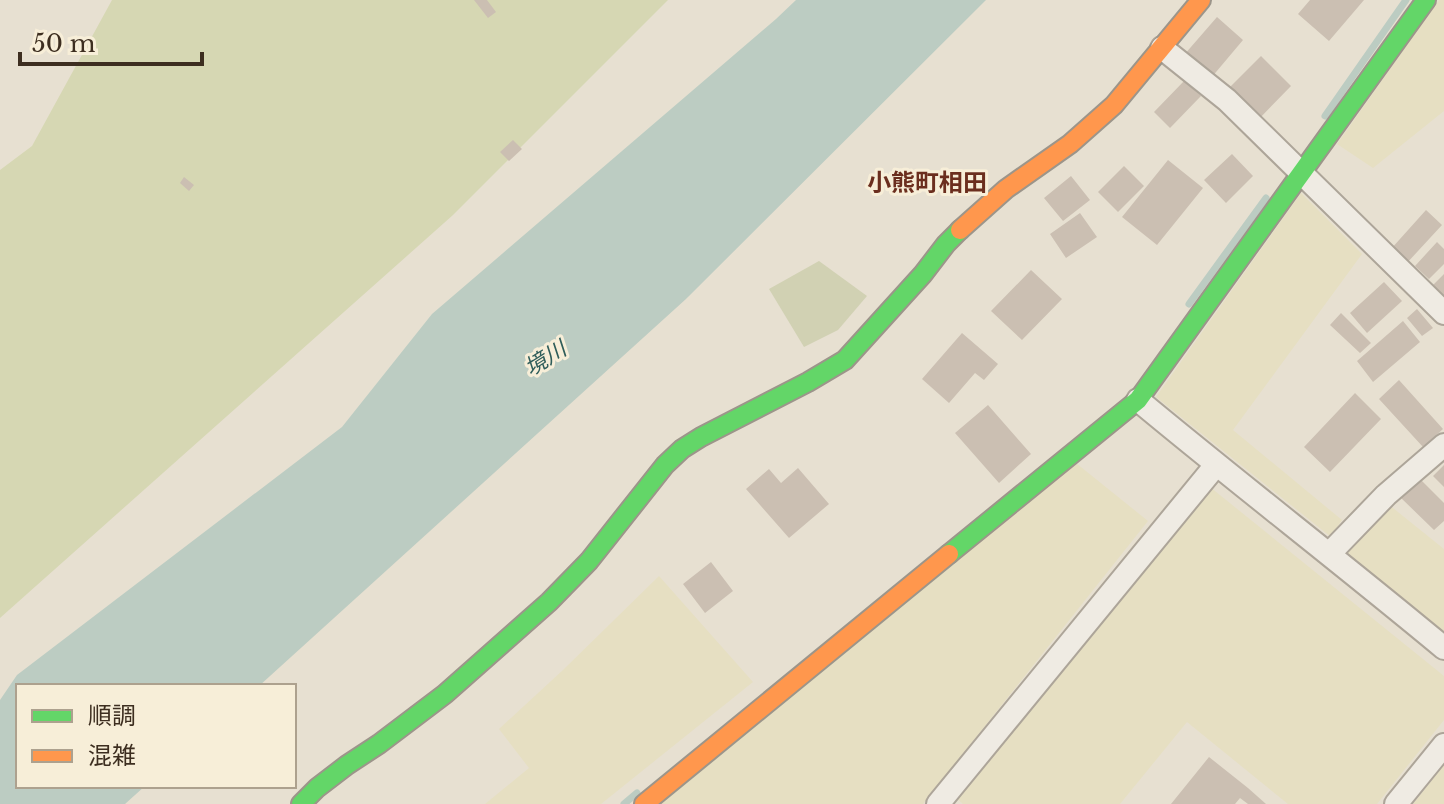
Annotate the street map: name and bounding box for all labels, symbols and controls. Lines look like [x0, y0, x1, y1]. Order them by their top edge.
scale bar [20, 16, 202, 66]
text: 50 m [32, 29, 96, 58]
district label: 小熊町相田 [867, 168, 987, 197]
water label: 境川 [519, 334, 573, 382]
legend [16, 684, 296, 788]
text: 順調 [88, 701, 136, 730]
text: 混雑 [88, 741, 136, 770]

